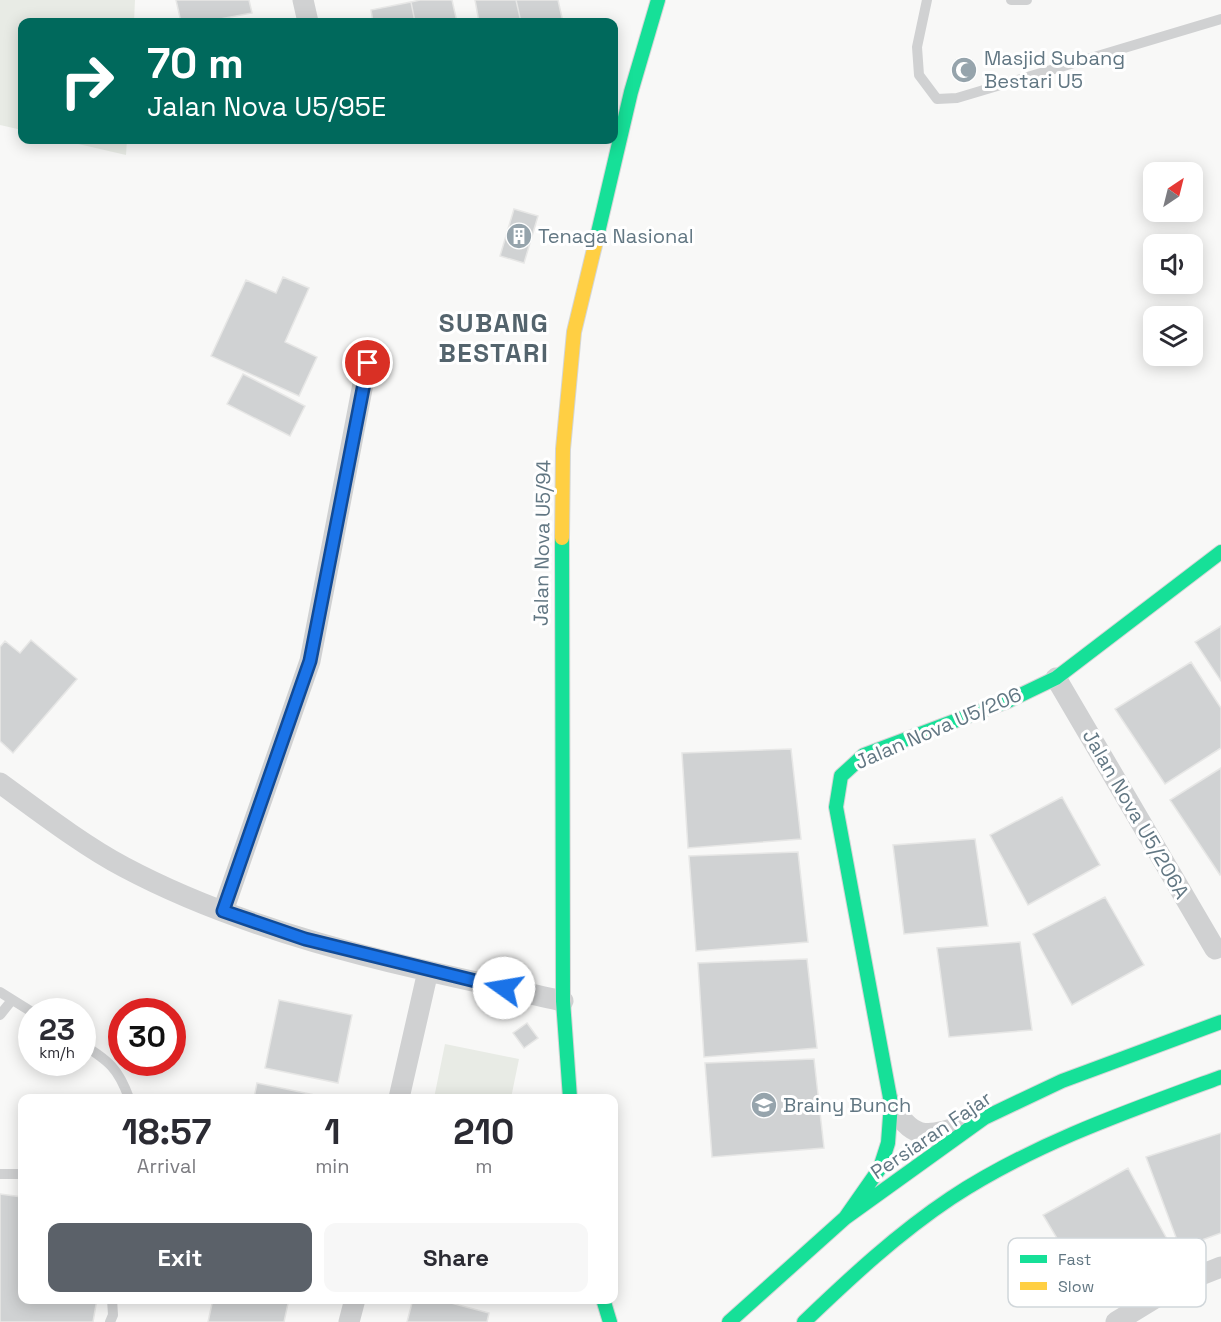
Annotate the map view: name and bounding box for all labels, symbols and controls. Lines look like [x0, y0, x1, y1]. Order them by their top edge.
text: 70 m [147, 37, 244, 90]
icon: right [48, 42, 126, 120]
place label: Masjid Subang Bestari U5 [984, 45, 1125, 94]
mosque icon: Masjid Subang Bestari U5 [949, 55, 979, 85]
text: Jalan Nova U5/95E [147, 89, 386, 124]
north arrow [1143, 162, 1203, 222]
map controls [1143, 162, 1203, 366]
building icon: Tenaga Nasional [504, 221, 534, 251]
place label: Tenaga Nasional [538, 223, 694, 249]
button: sound [1143, 234, 1203, 294]
district label: SUBANG BESTARI [439, 306, 549, 370]
button: layers [1143, 306, 1203, 366]
pin [342, 337, 393, 388]
icon: arrive [351, 346, 384, 379]
street label: Jalan Nova U5/94 [528, 460, 556, 626]
street label: Jalan Nova U5/206 [851, 681, 1025, 775]
street label: Jalan Nova U5/206A [1077, 725, 1195, 904]
position arrow [472, 956, 536, 1020]
speed limit sign: 30 [108, 998, 186, 1076]
text: 23 [39, 1010, 75, 1049]
text: km/h [39, 1043, 75, 1062]
street label: Persiaran Fajar [866, 1085, 996, 1185]
school or university icon: Brainy Bunch [749, 1090, 779, 1120]
place label: Brainy Bunch [783, 1092, 911, 1118]
text: 18:57 [122, 1109, 211, 1155]
text: 1 [324, 1109, 340, 1155]
text: 210 [453, 1109, 514, 1155]
text: Arrival [137, 1153, 196, 1179]
text: min [315, 1153, 350, 1179]
text: m [475, 1153, 492, 1179]
button: Exit [48, 1223, 312, 1292]
button: Share [324, 1223, 588, 1292]
legend [1008, 1238, 1206, 1307]
text: Fast [1058, 1249, 1091, 1270]
text: Slow [1058, 1276, 1094, 1297]

